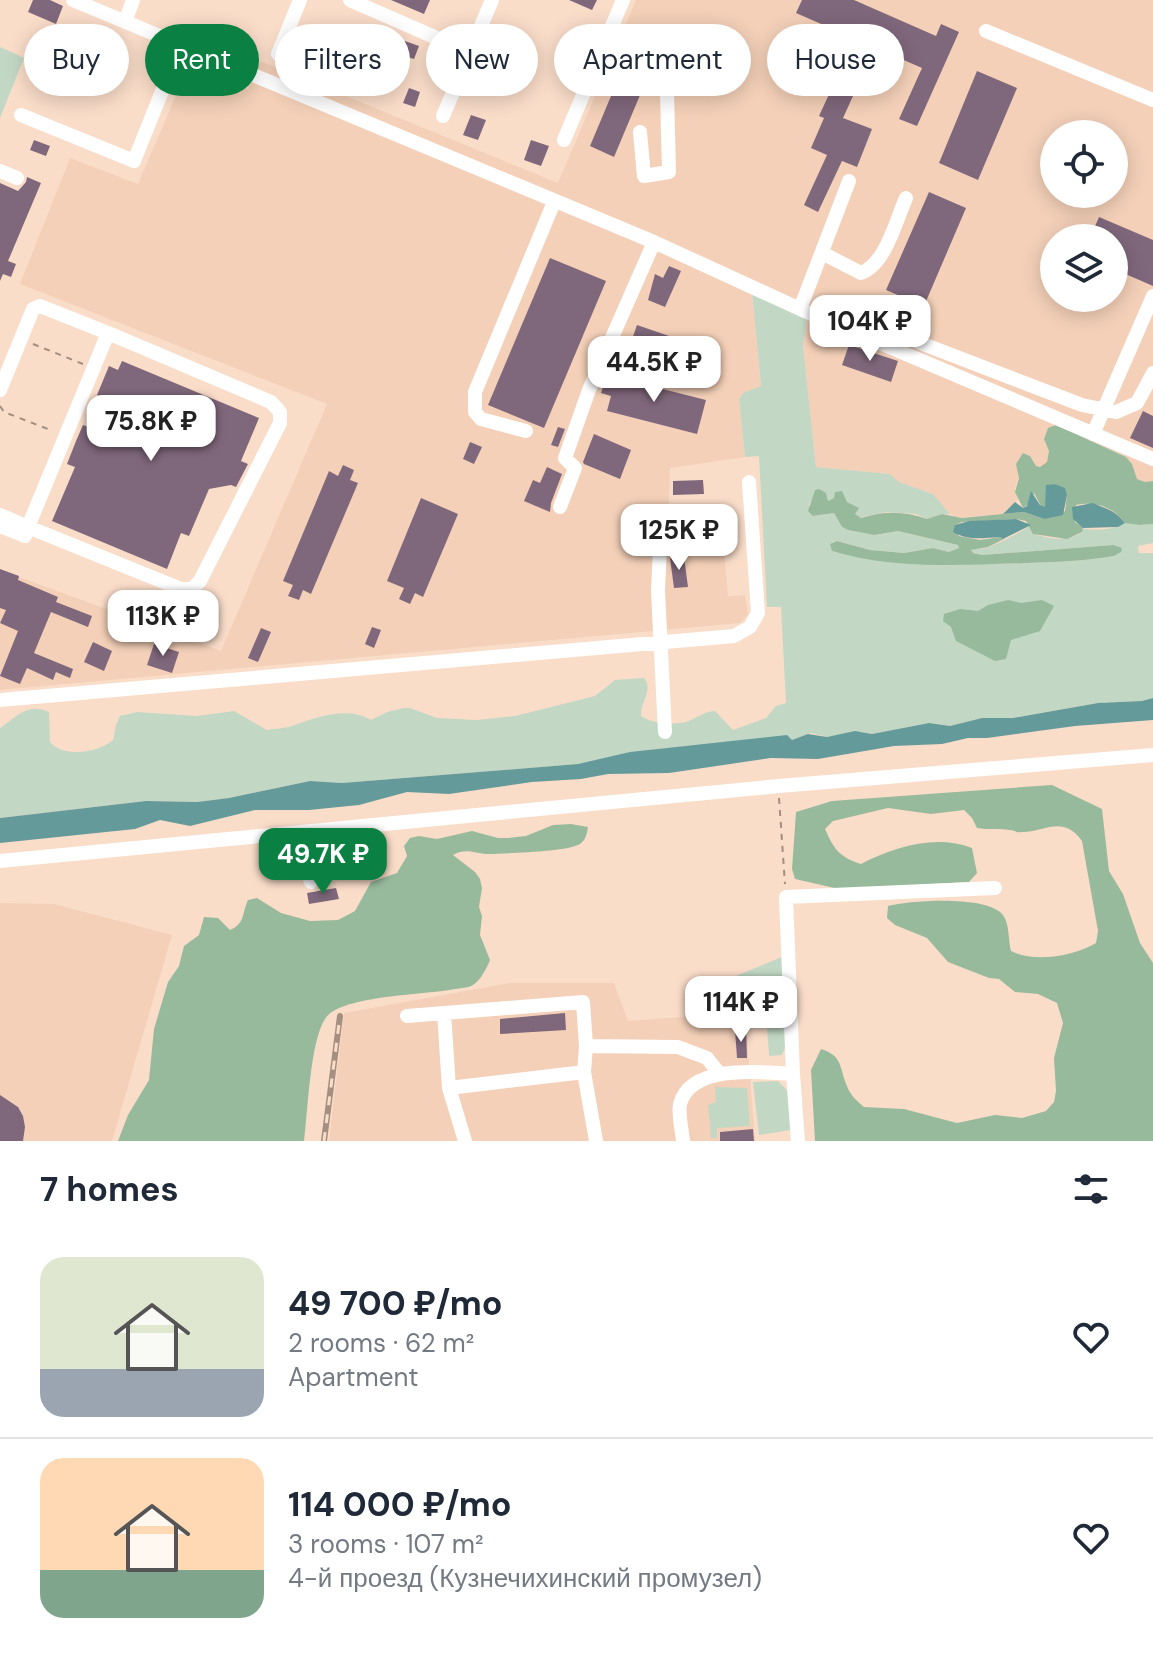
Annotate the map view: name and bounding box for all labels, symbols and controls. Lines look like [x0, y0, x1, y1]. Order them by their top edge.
chip: Buy [24, 24, 129, 96]
chip: Rent [145, 24, 259, 96]
chip: Filters [275, 24, 410, 96]
chip: New [426, 24, 538, 96]
chip: Apartment [554, 24, 751, 96]
chip: House [767, 24, 904, 96]
map controls [1040, 120, 1128, 312]
button: locate [1040, 120, 1128, 208]
button: layers [1040, 224, 1128, 312]
pin: 104K ₽ [805, 295, 935, 363]
text: 104K ₽ [828, 304, 912, 338]
pin: 44.5K ₽ [580, 336, 728, 404]
text: 44.5K ₽ [606, 345, 702, 379]
pin: 75.8K ₽ [77, 395, 225, 463]
text: 75.8K ₽ [105, 404, 197, 438]
pin: 125K ₽ [614, 504, 744, 572]
text: 125K ₽ [639, 513, 719, 547]
pin: 113K ₽ [98, 590, 228, 658]
text: 113K ₽ [126, 599, 200, 633]
pin: 49.7K ₽ [249, 828, 397, 896]
text: 49.7K ₽ [277, 837, 369, 871]
pin: 114K ₽ [676, 976, 806, 1044]
text: 114K ₽ [703, 985, 779, 1019]
text: 7 homes [40, 1167, 179, 1212]
icon: filters [1069, 1167, 1113, 1211]
text: 49 700 ₽/mo [288, 1281, 502, 1326]
icon: home [104, 1289, 200, 1385]
icon: heart [1069, 1315, 1113, 1359]
text: 2 rooms · 62 m² [288, 1326, 474, 1360]
text: Apartment [288, 1360, 419, 1394]
text: 114 000 ₽/mo [288, 1482, 511, 1527]
icon: home [104, 1490, 200, 1586]
icon: heart [1069, 1516, 1113, 1560]
text: 3 rooms · 107 m² [288, 1527, 484, 1561]
text: 4-й проезд (Кузнечихинский промузел) [288, 1561, 762, 1595]

